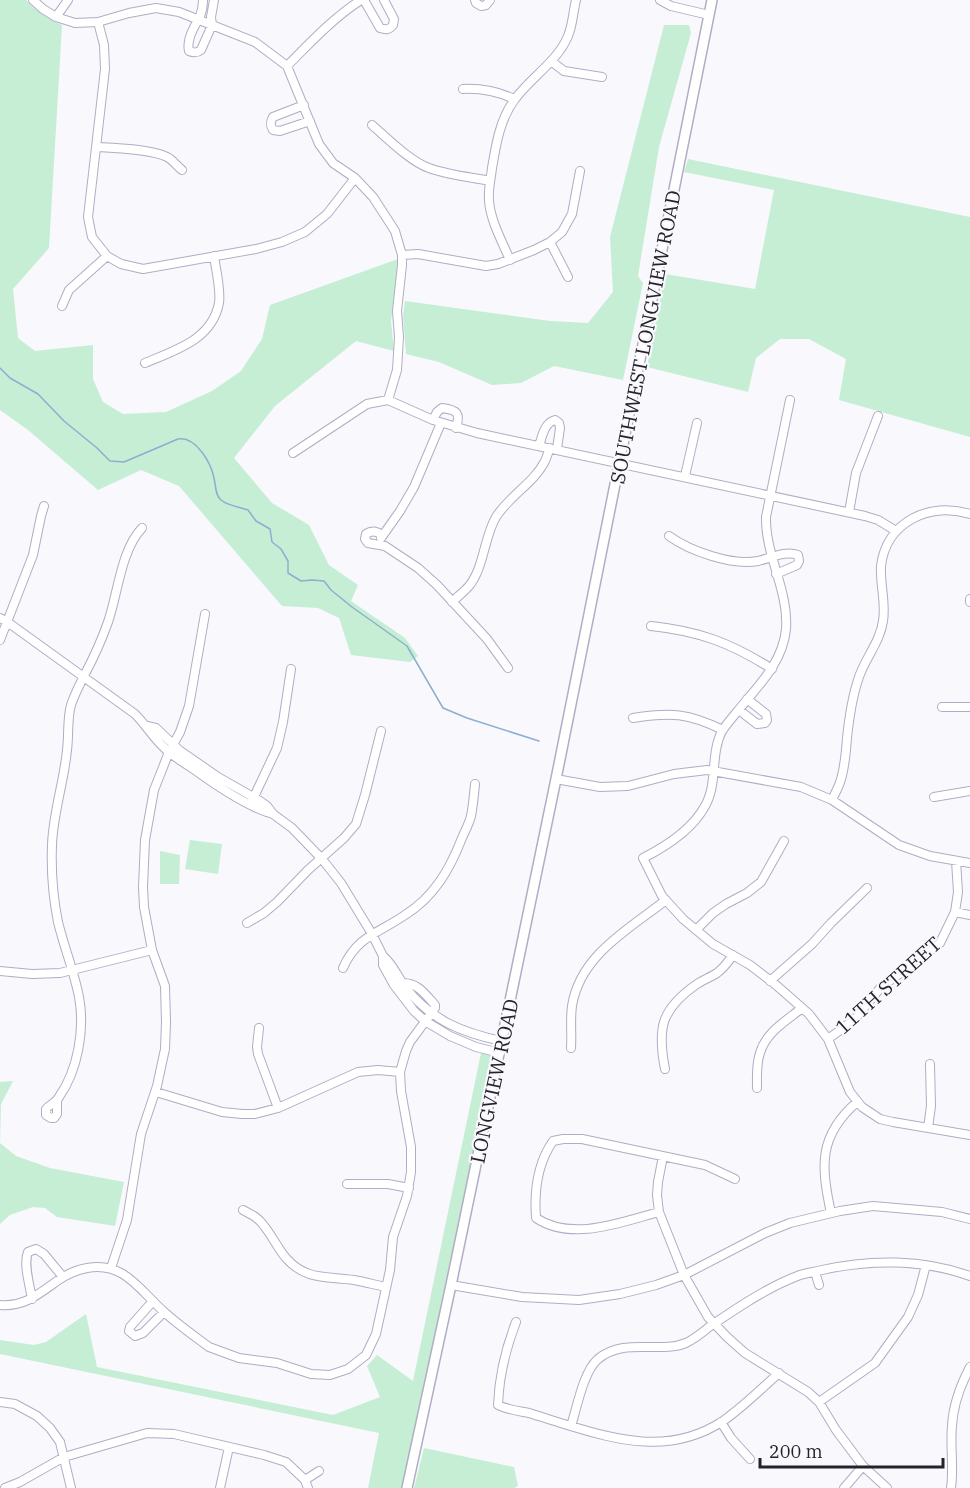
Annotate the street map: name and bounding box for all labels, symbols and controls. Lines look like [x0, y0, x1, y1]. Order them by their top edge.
street label: SOUTHWEST LONGVIEW ROAD [603, 188, 687, 486]
street label: 11TH STREET [829, 930, 947, 1040]
street label: LONGVIEW ROAD [463, 996, 525, 1166]
scale bar [760, 1431, 943, 1469]
text: 200 m [769, 1440, 823, 1463]

